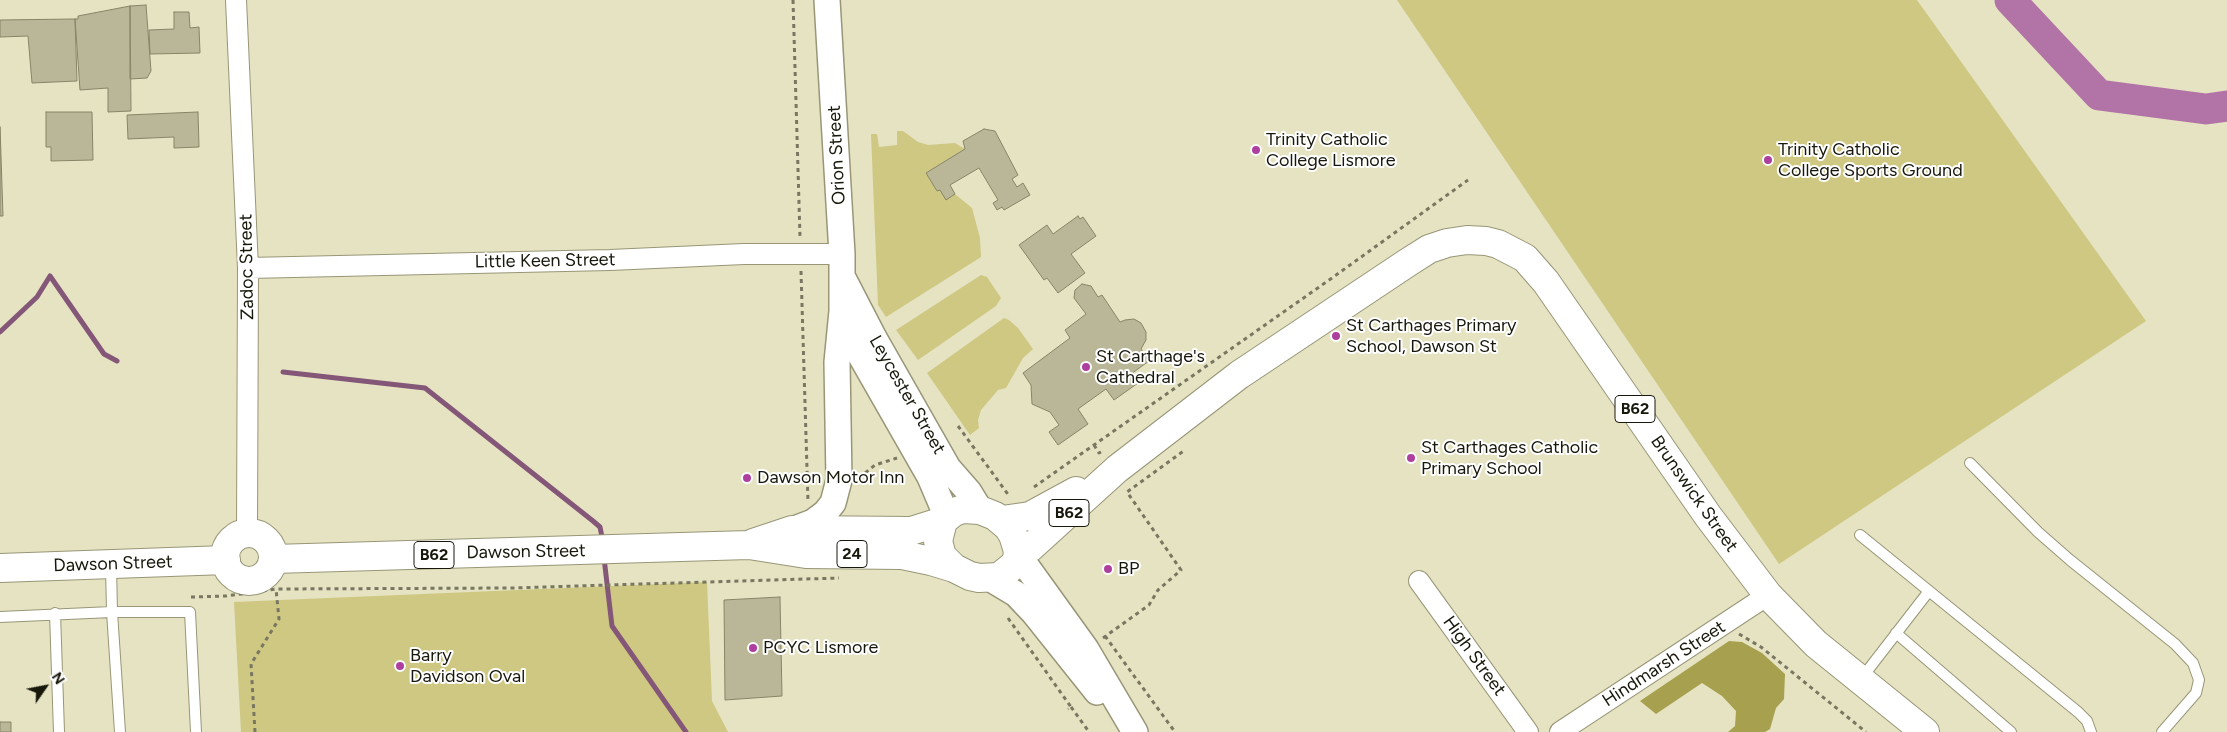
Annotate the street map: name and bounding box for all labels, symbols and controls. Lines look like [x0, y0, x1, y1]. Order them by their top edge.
street label: Orion Street [824, 105, 850, 205]
place label: Trinity Catholic College Lismore [1266, 129, 1396, 172]
place label: Trinity Catholic College Sports Ground [1778, 139, 1963, 182]
marker: Trinity Catholic College Lismore [1250, 144, 1262, 156]
marker: Trinity Catholic College Sports Ground [1762, 154, 1774, 166]
street label: Zadoc Street [235, 214, 259, 320]
street label: Little Keen Street [474, 249, 616, 273]
place label: St Carthages Primary School, Dawson St [1346, 315, 1516, 358]
marker: St Carthages Primary School, Dawson St [1330, 330, 1342, 342]
street label: Leycester Street [864, 332, 950, 458]
place label: St Carthage's Cathedral [1096, 346, 1205, 388]
marker: St Carthage's Cathedral [1080, 361, 1092, 373]
road number: B62 [1615, 396, 1655, 422]
street label: Brunswick Street [1646, 432, 1742, 556]
place label: St Carthages Catholic Primary School [1421, 437, 1598, 479]
marker: St Carthages Catholic Primary School [1405, 452, 1417, 464]
place label: Dawson Motor Inn [757, 467, 904, 489]
marker: Dawson Motor Inn [741, 472, 753, 484]
road number: B62 [1049, 499, 1089, 526]
street label: Dawson Street [466, 540, 586, 564]
road number: 24 [837, 540, 867, 568]
road number: B62 [414, 542, 454, 568]
street label: Dawson Street [53, 551, 173, 577]
place label: BP [1118, 558, 1139, 580]
marker: BP [1102, 563, 1114, 575]
street label: High Street [1438, 612, 1510, 700]
street label: Hindmarsh Street [1599, 616, 1729, 712]
place label: PCYC Lismore [763, 637, 878, 659]
marker: PCYC Lismore [747, 642, 759, 654]
place label: Barry Davidson Oval [410, 645, 525, 688]
marker: Barry Davidson Oval [394, 660, 406, 672]
north arrow [20, 662, 70, 712]
text: N [48, 669, 68, 688]

